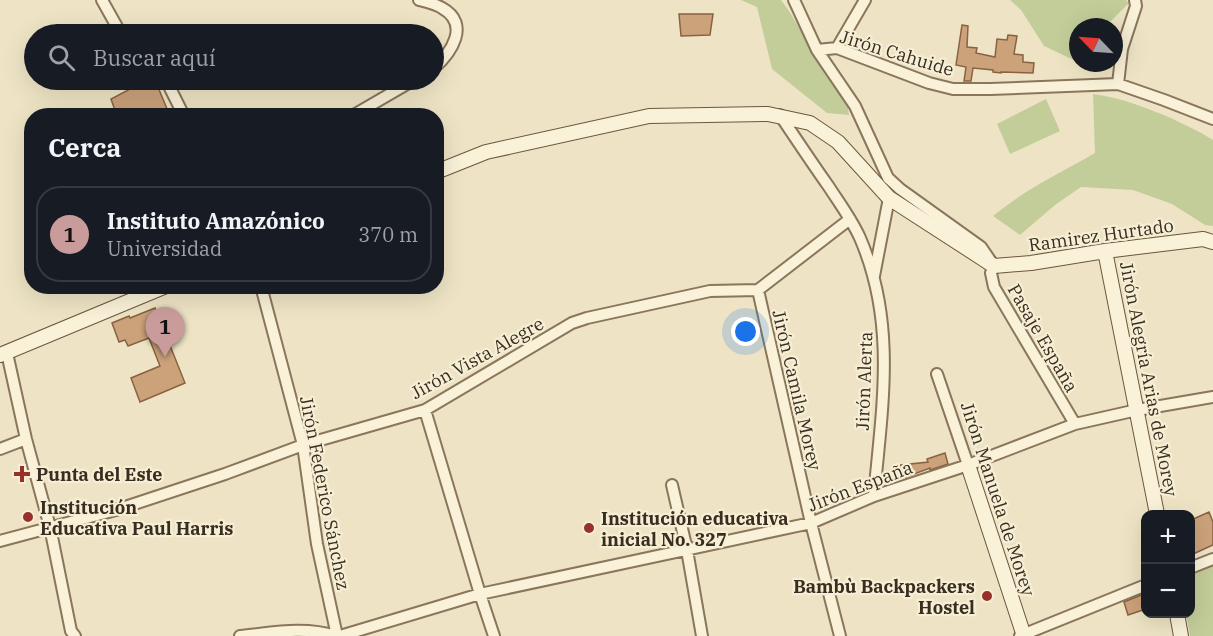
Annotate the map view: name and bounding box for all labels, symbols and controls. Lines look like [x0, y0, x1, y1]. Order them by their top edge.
north arrow [1069, 18, 1123, 72]
search box [24, 24, 444, 90]
street label: Jirón Cahuide [837, 25, 957, 81]
icon: search [45, 41, 78, 74]
text: Buscar aquí [93, 43, 216, 72]
text: Cerca [48, 130, 121, 164]
text: Instituto Amazónico [107, 206, 325, 235]
street label: Ramirez Hurtado [1027, 213, 1175, 257]
text: 1 [64, 221, 76, 248]
text: 370 m [358, 221, 418, 248]
text: Universidad [107, 235, 222, 262]
street label: Jirón Alegría Arias de Morey [1115, 260, 1183, 499]
street label: Pasaje España [1003, 280, 1083, 396]
street label: Jirón Camila Morey [767, 307, 827, 473]
pin: 1 [146, 308, 184, 357]
street label: Jirón Vista Alegre [406, 312, 548, 404]
your location [731, 317, 760, 346]
street label: Jirón Alerta [851, 331, 877, 431]
street label: Jirón Federico Sánchez [295, 394, 355, 592]
street label: Jirón Manuela de Morey [956, 399, 1040, 599]
street label: Jirón España [804, 455, 916, 517]
place label: Punta del Este [36, 463, 162, 486]
marker: Punta del Este [13, 465, 31, 483]
place label: Institución Educativa Paul Harris [40, 496, 234, 540]
place label: Institución educativa inicial No. 327 [601, 507, 789, 551]
marker: Institución Educativa Paul Harris [21, 510, 35, 524]
map controls [1141, 510, 1195, 618]
button: + [1141, 510, 1195, 564]
marker: Institución educativa inicial No. 327 [582, 521, 596, 535]
button: − [1141, 564, 1195, 618]
place label: Bambù Backpackers Hostel [793, 575, 975, 619]
marker: Bambù Backpackers Hostel [980, 589, 994, 603]

